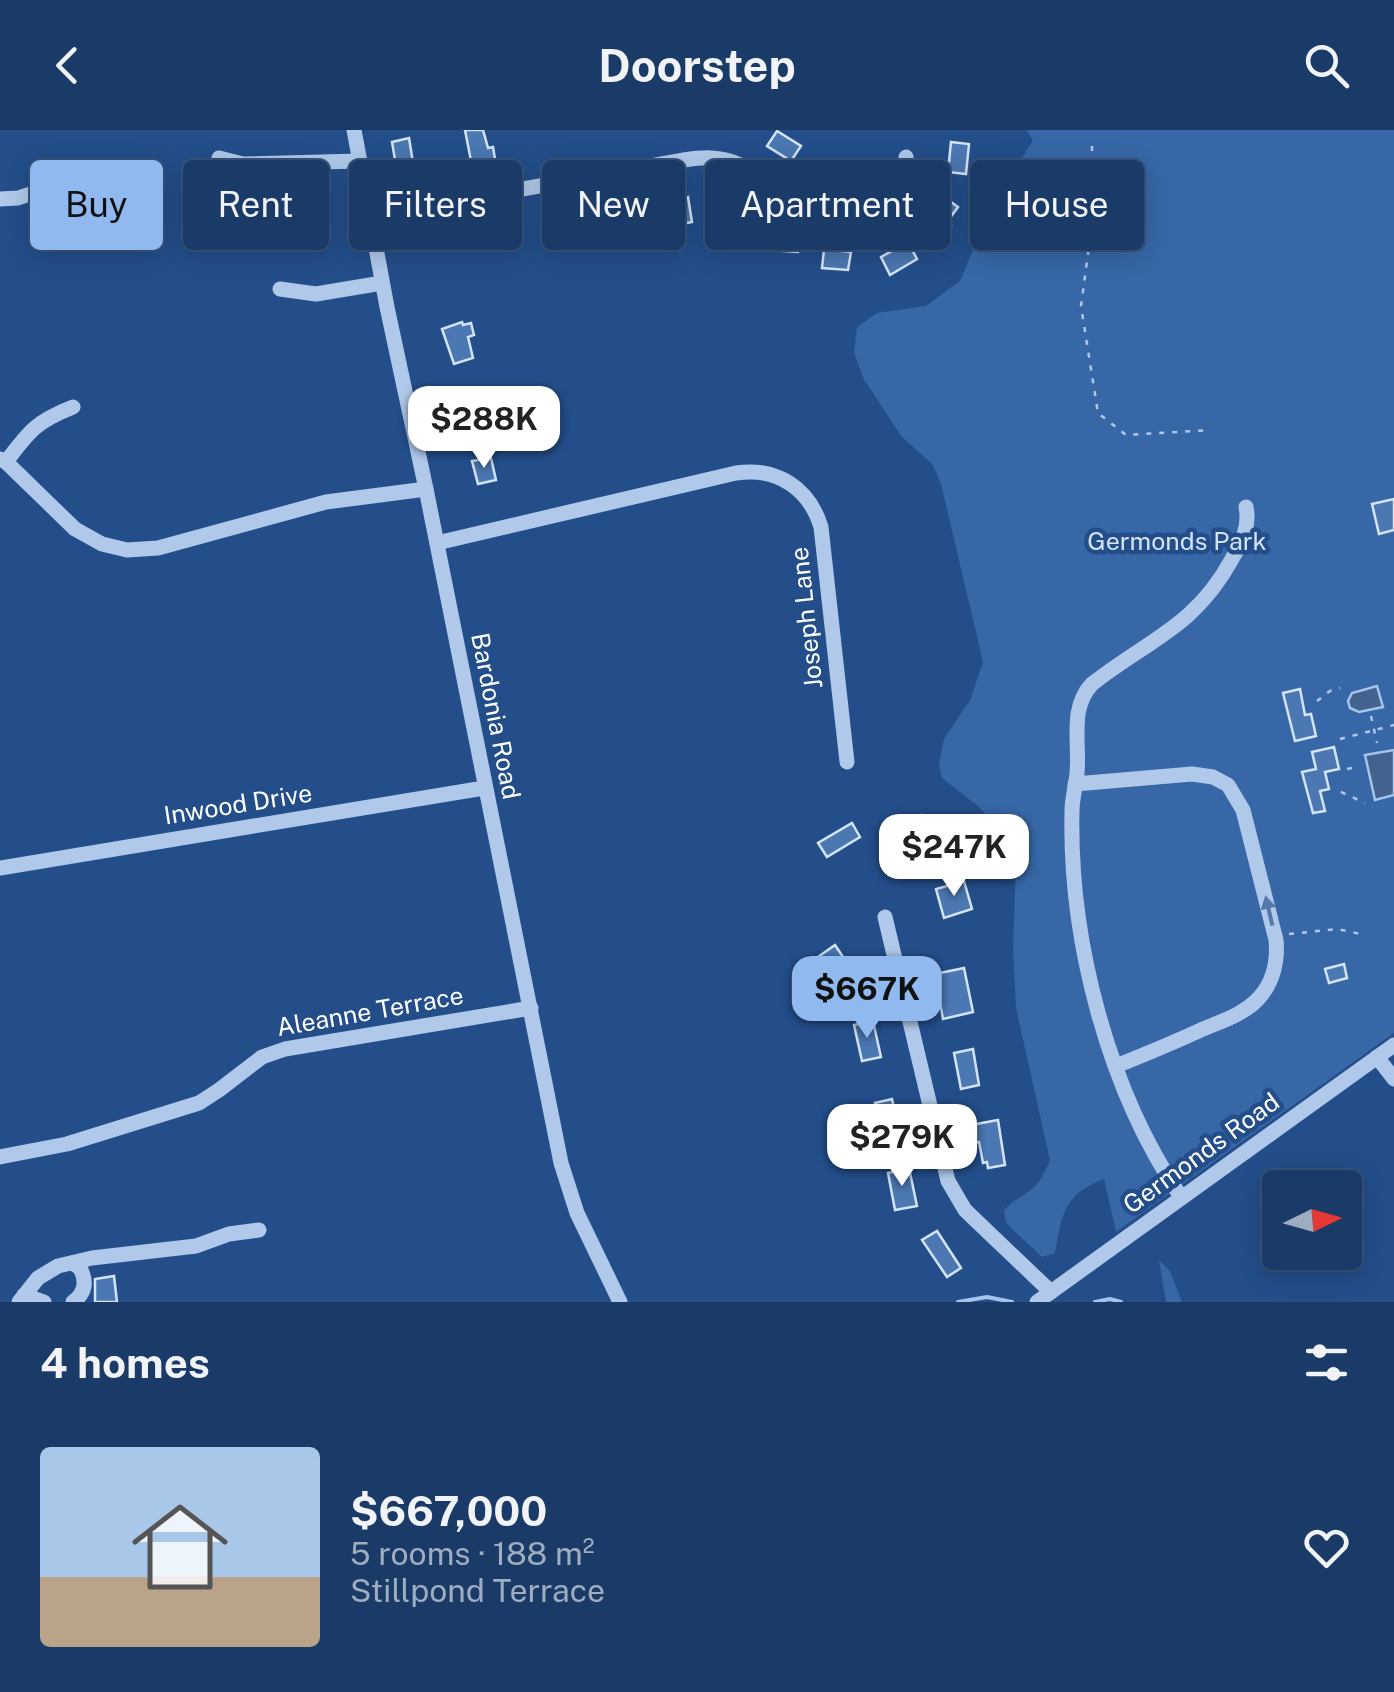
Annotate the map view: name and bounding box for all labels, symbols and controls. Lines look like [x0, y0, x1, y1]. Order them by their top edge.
icon: back [40, 38, 95, 93]
icon: search [1299, 38, 1354, 93]
text: Doorstep [598, 39, 796, 92]
chip: Buy [30, 160, 163, 250]
chip: Rent [183, 160, 329, 250]
chip: Filters [349, 160, 522, 250]
chip: New [542, 160, 685, 250]
chip: Apartment [705, 160, 950, 250]
chip: House [970, 160, 1144, 250]
pin: $288K [414, 386, 554, 471]
text: $288K [430, 400, 538, 437]
park label: Germonds Park [1087, 526, 1267, 556]
street label: Joseph Lane [784, 546, 828, 690]
street label: Bardonia Road [465, 630, 527, 802]
street label: Inwood Drive [162, 777, 314, 831]
pin: $247K [884, 814, 1024, 899]
text: $247K [901, 828, 1007, 865]
one-way arrow [1261, 895, 1276, 926]
pin: $667K [797, 956, 937, 1041]
text: $667K [814, 970, 920, 1007]
street label: Aleanne Terrace [274, 980, 466, 1042]
street label: Germonds Road [1117, 1086, 1285, 1220]
pin: $279K [832, 1104, 972, 1189]
text: $279K [849, 1118, 955, 1155]
north arrow [1262, 1170, 1362, 1270]
map controls [1262, 1170, 1362, 1270]
icon: filters [1299, 1335, 1354, 1390]
text: 4 homes [40, 1338, 210, 1387]
text: $667,000 [350, 1486, 547, 1535]
icon: home [120, 1487, 240, 1607]
icon: heart [1299, 1520, 1354, 1575]
text: 5 rooms · 188 m² [350, 1535, 594, 1572]
text: Stillpond Terrace [350, 1572, 605, 1609]

